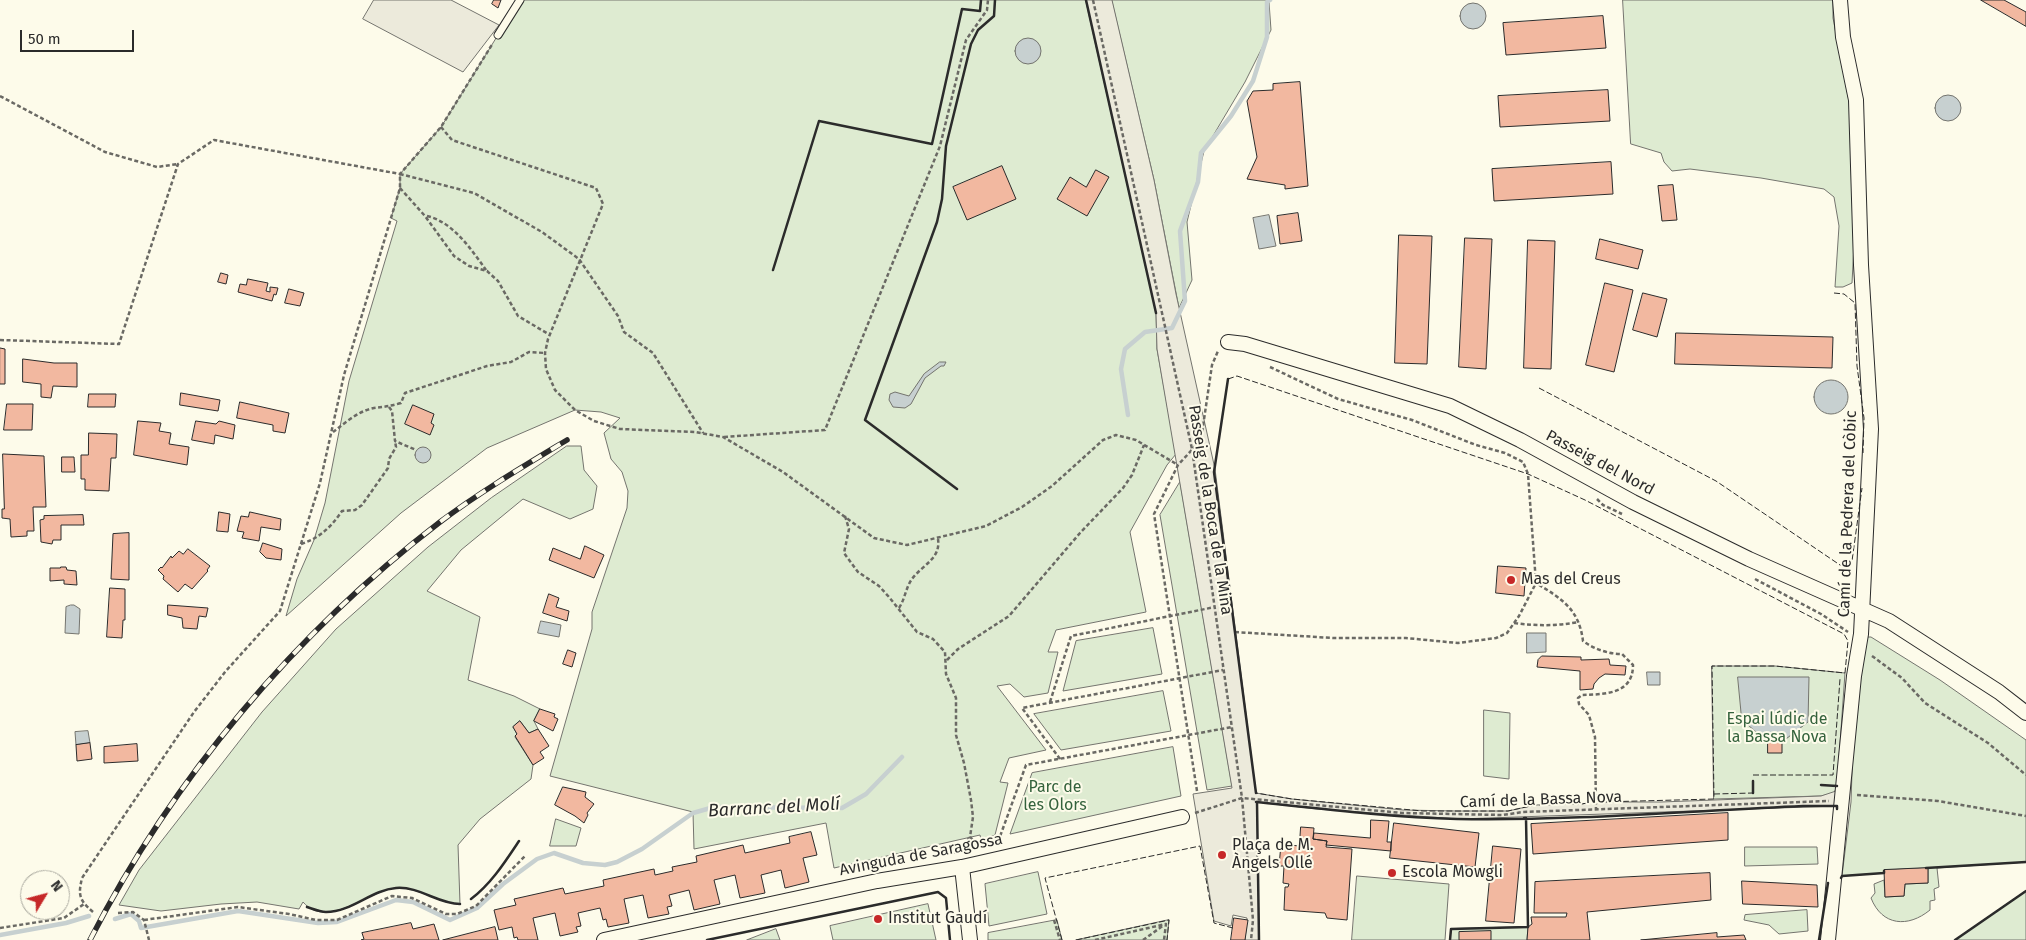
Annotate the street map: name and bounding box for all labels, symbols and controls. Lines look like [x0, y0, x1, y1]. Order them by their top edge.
scale bar [22, 20, 136, 52]
text: 50 m [28, 30, 61, 48]
street label: Passeig de la Boca de la Mina [1184, 404, 1236, 616]
street label: Camí de la Pedrera del Còbic [1835, 410, 1861, 618]
street label: Passeig del Nord [1542, 426, 1658, 500]
place label: Mas del Creus [1521, 570, 1621, 590]
marker: Mas del Creus [1505, 574, 1517, 586]
park label: Espai lúdic de la Bassa Nova [1726, 710, 1828, 748]
park label: Parc de les Olors [1023, 778, 1087, 816]
street label: Camí de la Bassa Nova [1460, 788, 1622, 812]
water label: Barranc del Molí [707, 794, 841, 822]
street label: Avinguda de Saragossa [838, 830, 1004, 880]
place label: Plaça de M. Àngels Ollé [1232, 836, 1314, 874]
marker: Plaça de M. Àngels Ollé [1216, 849, 1228, 861]
place label: Escola Mowgli [1402, 863, 1503, 883]
marker: Escola Mowgli [1386, 867, 1398, 879]
north arrow [20, 870, 70, 920]
text: N [47, 877, 66, 895]
place label: Institut Gaudí [888, 909, 987, 929]
marker: Institut Gaudí [872, 913, 884, 925]

